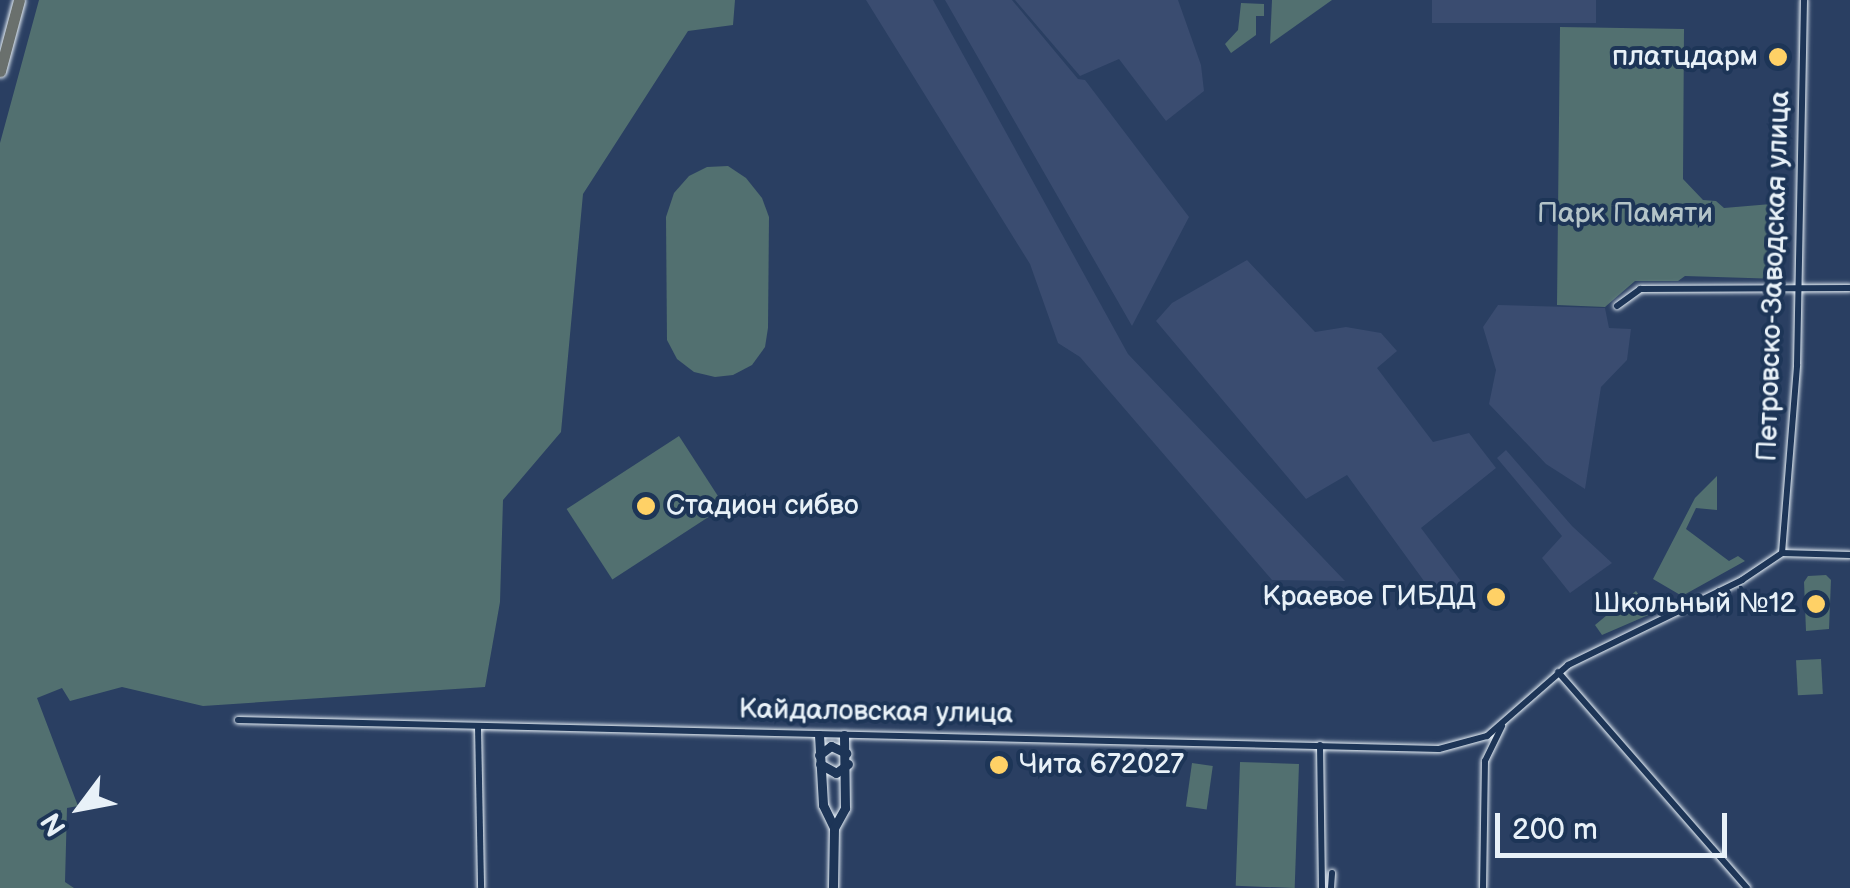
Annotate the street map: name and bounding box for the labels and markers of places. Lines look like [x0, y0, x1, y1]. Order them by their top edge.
place label: платцдарм [1612, 40, 1758, 74]
marker: платцдарм [1767, 46, 1789, 68]
place label: Стадион сибво [666, 489, 859, 523]
marker: Стадион сибво [635, 495, 657, 517]
place label: Краевое ГИБДД [1262, 580, 1476, 614]
marker: Краевое ГИБДД [1485, 586, 1507, 608]
place label: Школьный №12 [1593, 587, 1796, 621]
marker: Школьный №12 [1805, 593, 1827, 615]
place label: Чита 672027 [1019, 748, 1184, 782]
marker: Чита 672027 [988, 754, 1010, 776]

